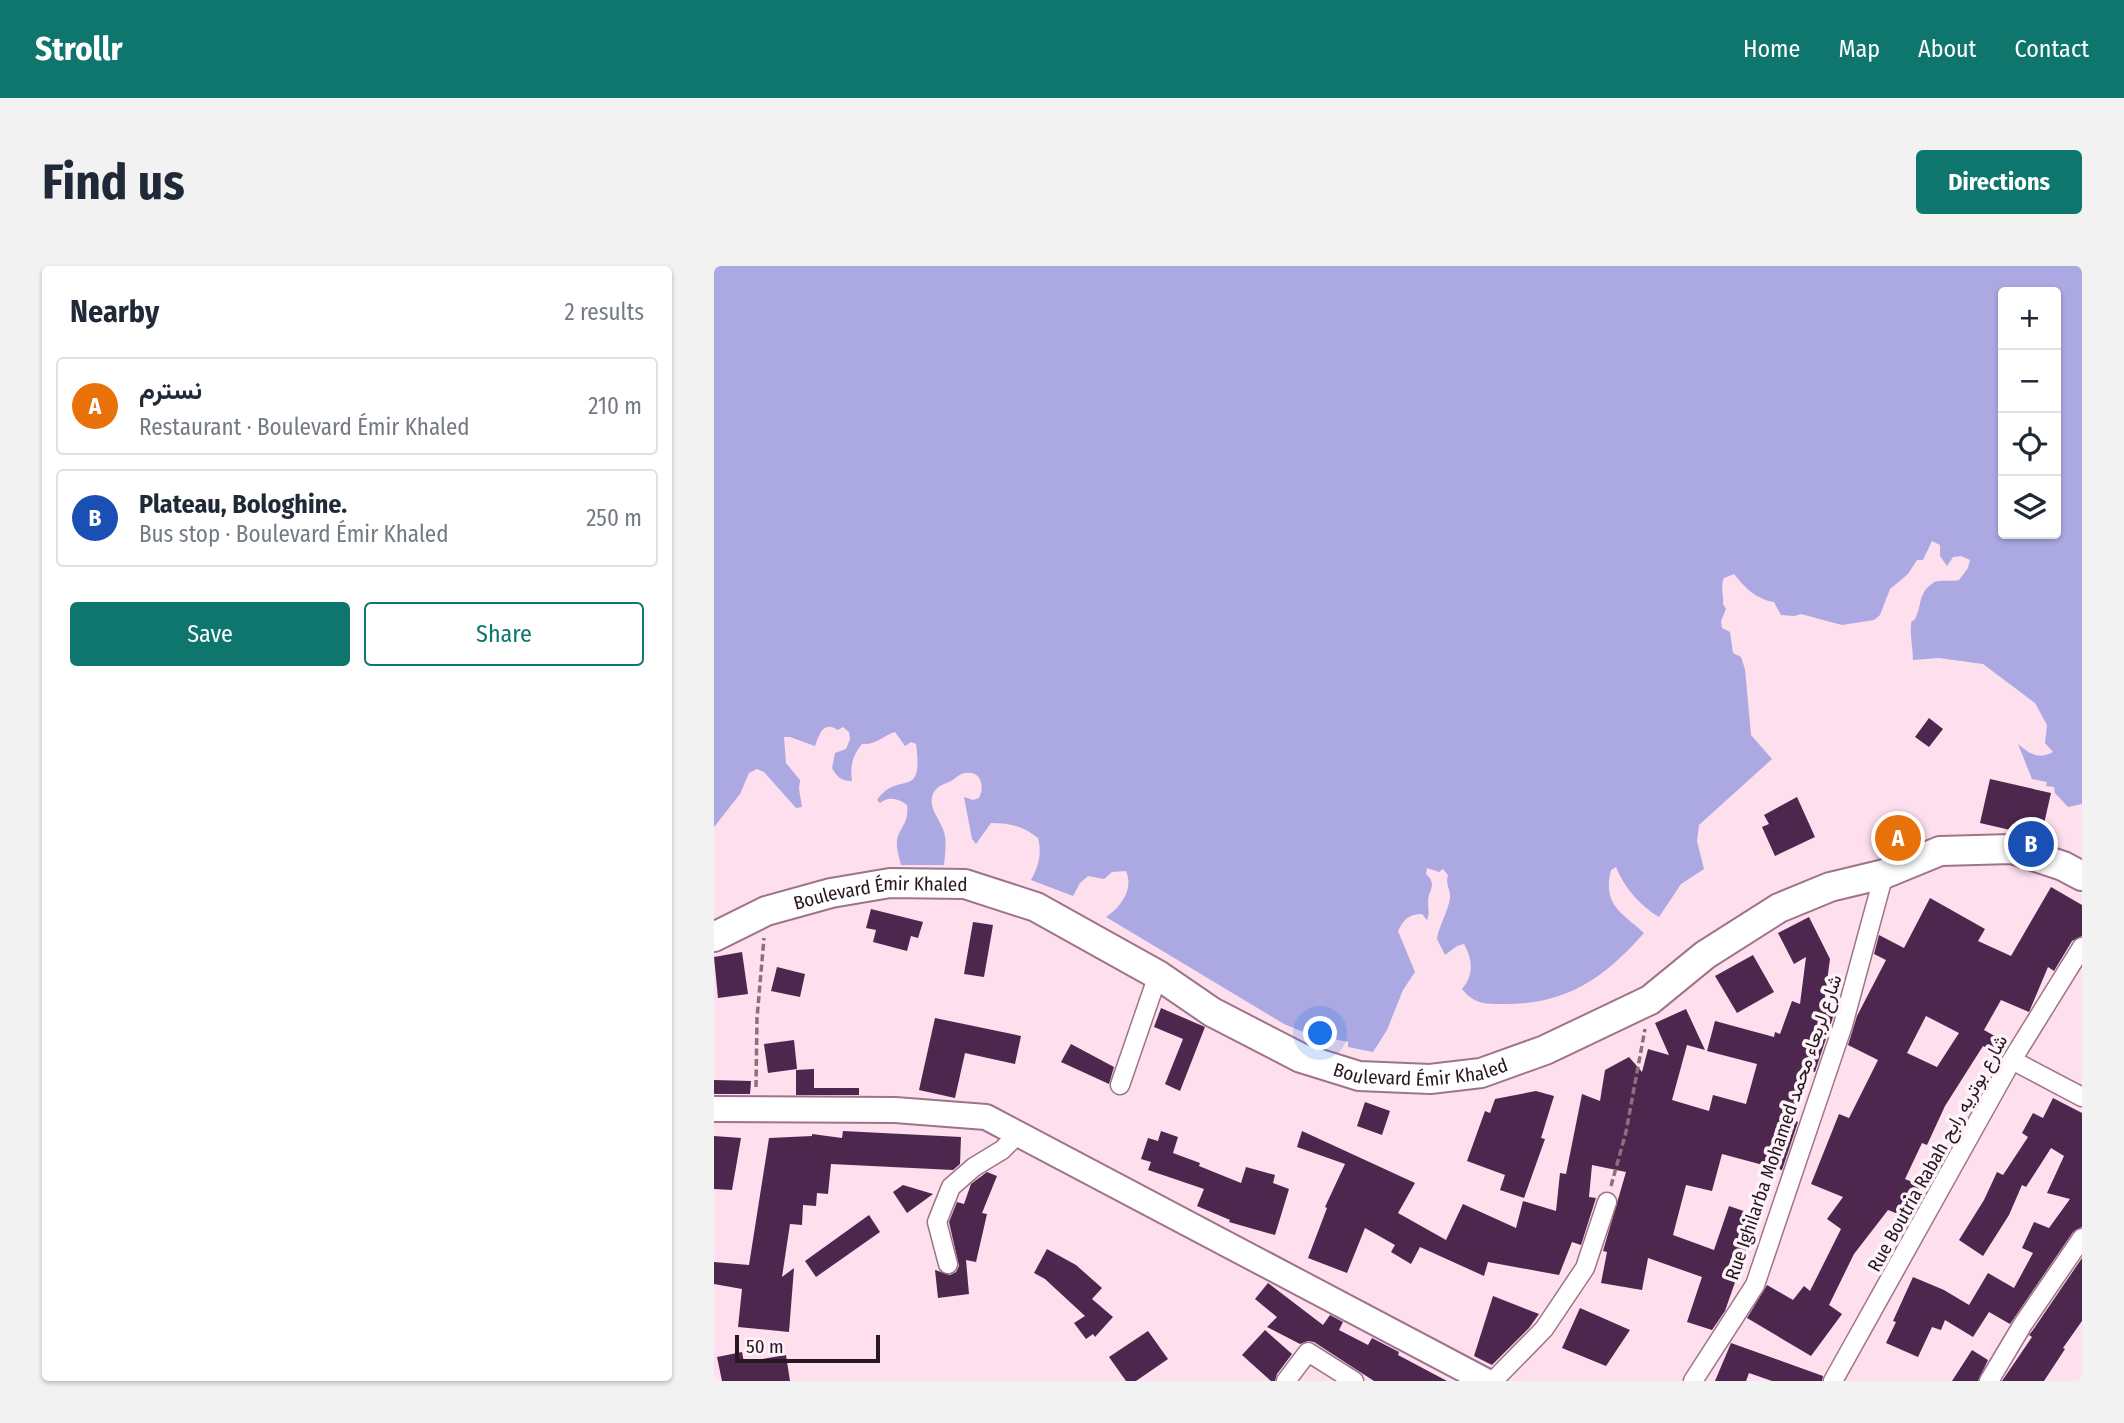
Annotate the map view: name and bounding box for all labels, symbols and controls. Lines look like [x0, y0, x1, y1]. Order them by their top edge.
text: Strollr [35, 29, 123, 69]
text: Home [1743, 35, 1800, 63]
text: Map [1838, 35, 1880, 63]
text: About [1918, 35, 1976, 63]
text: Contact [2014, 35, 2089, 63]
button: Directions [1916, 150, 2082, 214]
text: Find us [42, 153, 185, 212]
map controls [1998, 287, 2061, 539]
button: + [1998, 287, 2061, 350]
text: Nearby [70, 294, 159, 330]
text: 2 results [564, 298, 644, 326]
button: − [1998, 350, 2061, 413]
text: نسترم [139, 375, 202, 406]
text: A [89, 392, 101, 420]
text: 210 m [588, 392, 642, 420]
text: Restaurant · Boulevard Émir Khaled [139, 413, 470, 441]
button: locate [1998, 413, 2061, 476]
button: layers [1998, 476, 2061, 539]
text: Plateau, Bologhine. [139, 489, 347, 520]
text: B [89, 504, 101, 532]
text: 250 m [586, 504, 642, 532]
text: Bus stop · Boulevard Émir Khaled [139, 520, 449, 548]
button: Save [70, 602, 350, 666]
button: Share [364, 602, 644, 666]
pin: A [1875, 812, 1921, 864]
pin: B [2008, 818, 2054, 870]
street label: Boulevard Émir Khaled [791, 872, 968, 915]
street label: Rue Ighilarba Mohamed شارع لربعاء محمد [1720, 971, 1848, 1283]
your location [1303, 1016, 1337, 1050]
street label: Rue Boutria Rabah شارع بوتريه رابح [1863, 1031, 2014, 1277]
street label: Boulevard Émir Khaled [1331, 1053, 1511, 1092]
scale bar [735, 1332, 880, 1364]
text: 50 m [746, 1335, 784, 1358]

